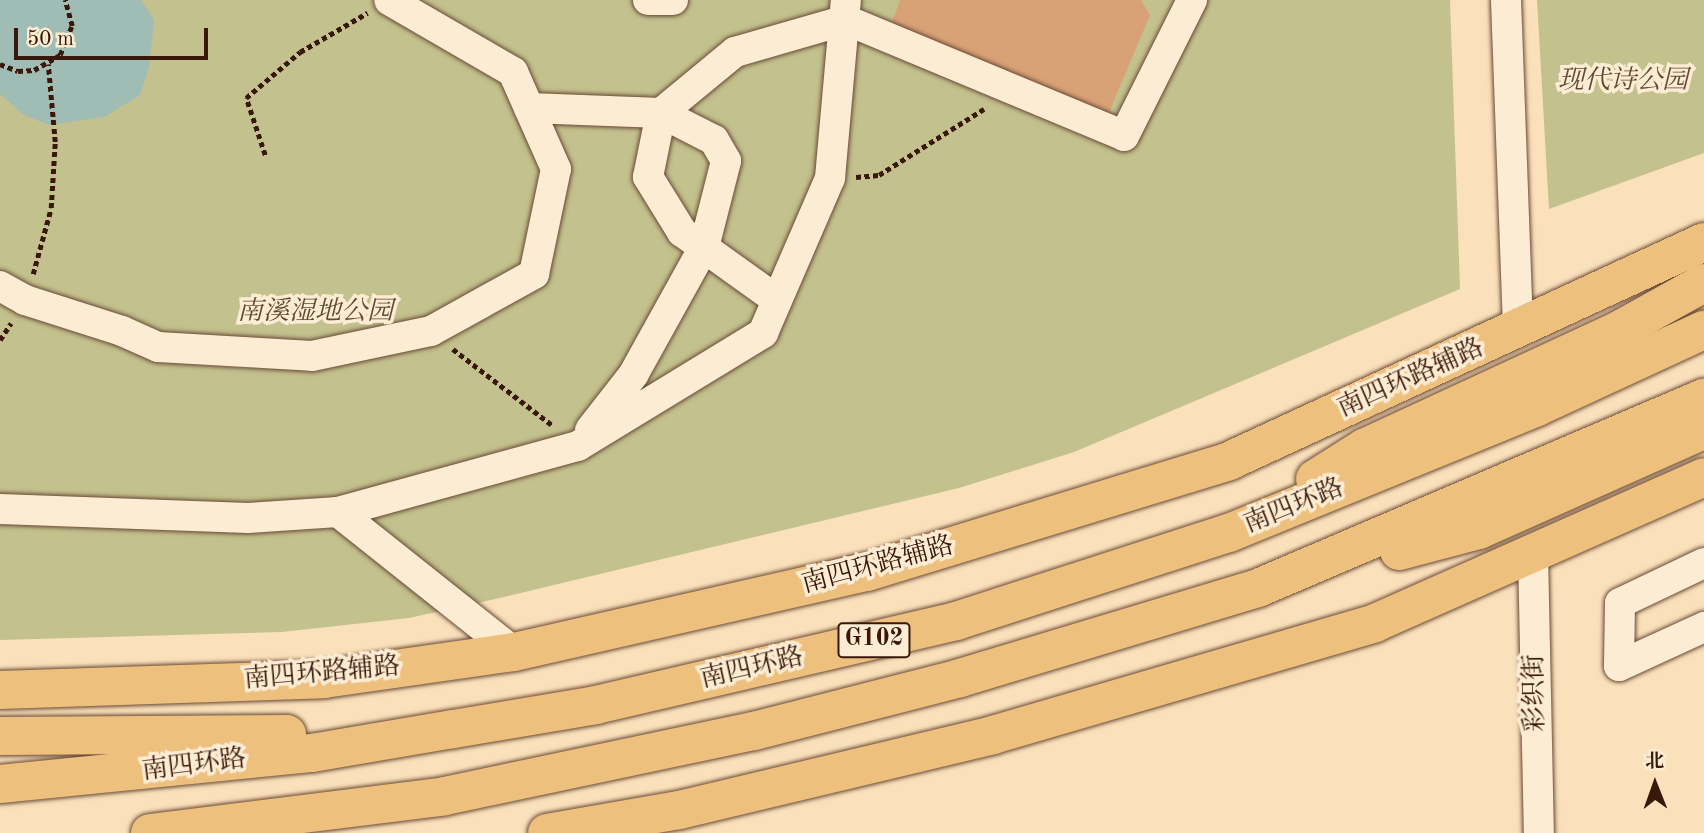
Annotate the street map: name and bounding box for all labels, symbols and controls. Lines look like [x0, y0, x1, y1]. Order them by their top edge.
scale bar [18, 14, 212, 58]
text: 50 m [27, 29, 74, 50]
park label: 现代诗公园 [1558, 66, 1688, 98]
park label: 南溪湿地公园 [237, 297, 393, 329]
street label: 南四环路辅路 [1333, 333, 1489, 425]
street label: 南四环路 [1240, 473, 1348, 541]
street label: 南四环路辅路 [799, 531, 957, 601]
road number: G102 [837, 620, 911, 660]
street label: 南四环路 [698, 642, 806, 696]
street label: 南四环路辅路 [243, 652, 401, 696]
street label: 彩织街 [1520, 654, 1552, 732]
street label: 南四环路 [140, 744, 248, 788]
north arrow [1620, 749, 1690, 819]
text: 北 [1645, 753, 1664, 772]

